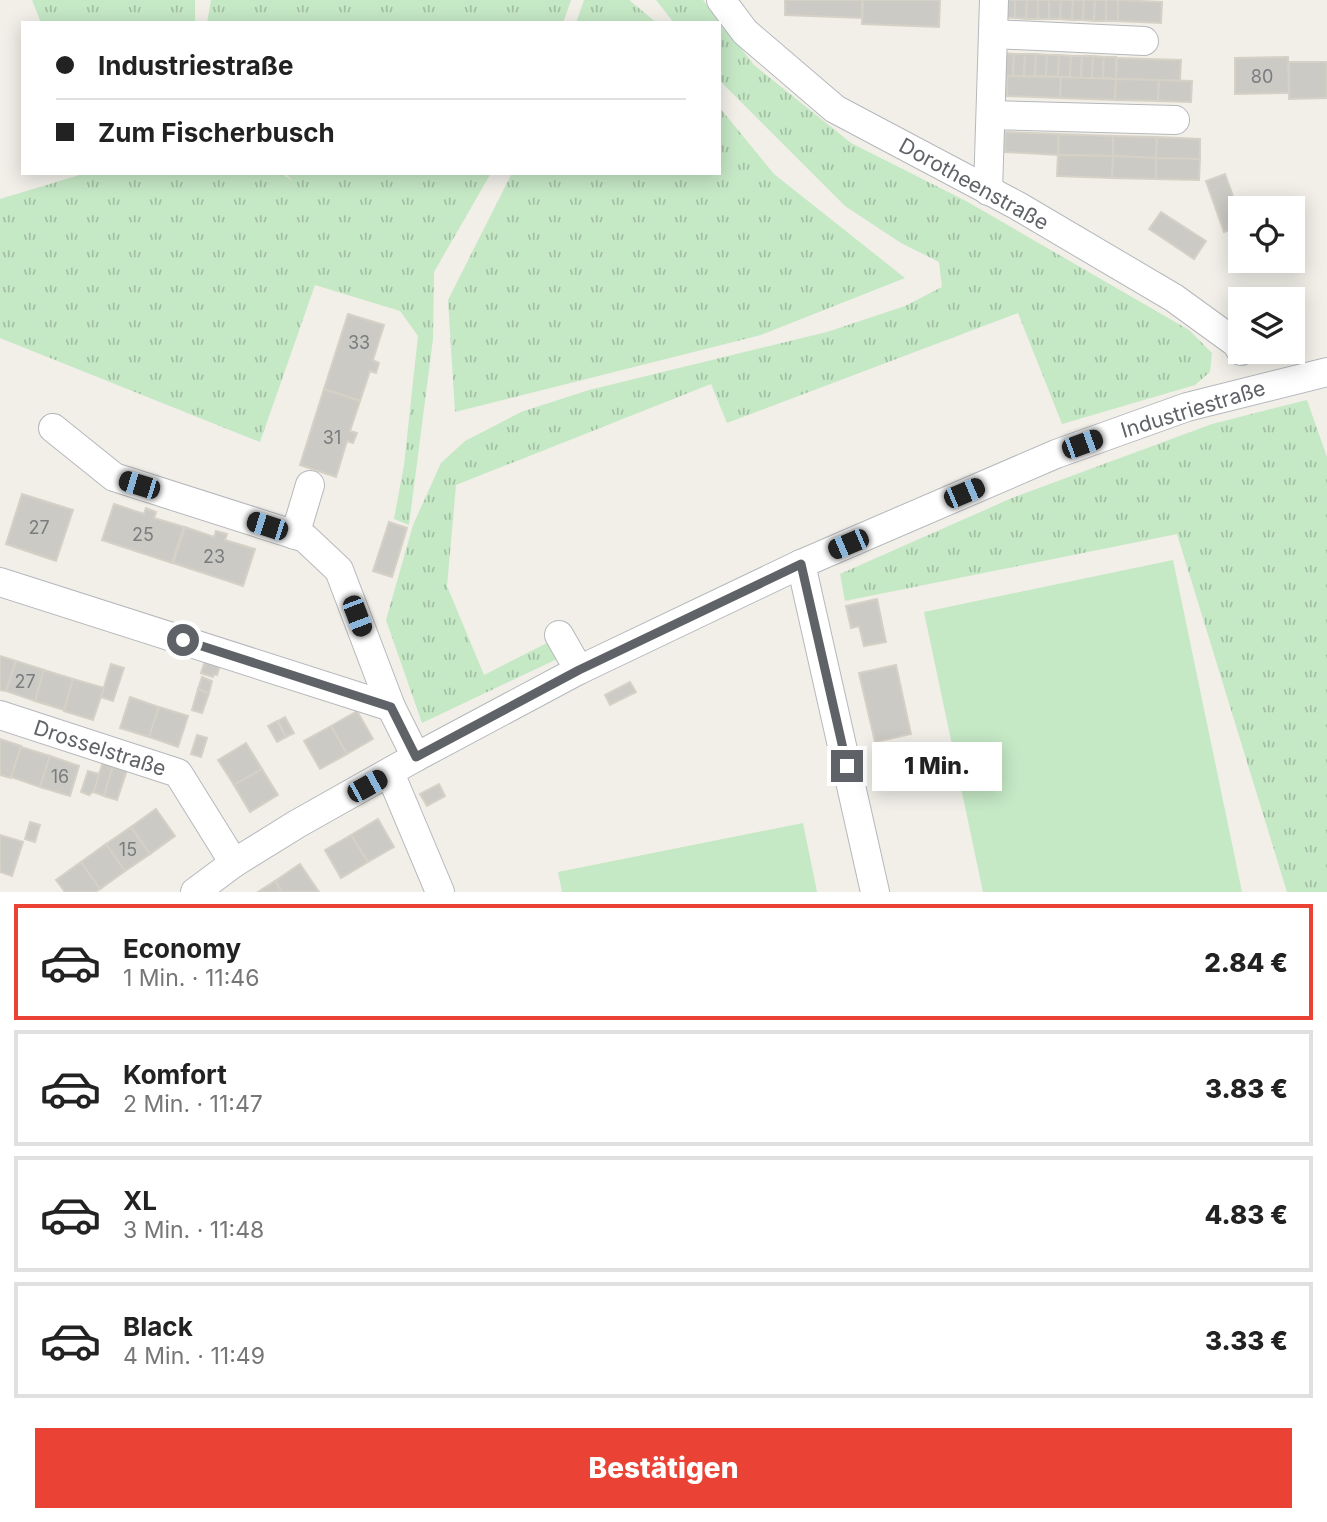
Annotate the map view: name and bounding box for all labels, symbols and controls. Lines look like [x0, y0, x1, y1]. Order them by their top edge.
text: Industriestraße [98, 50, 293, 81]
house number: 80 [1251, 66, 1273, 87]
text: Zum Fischerbusch [98, 117, 335, 148]
street label: Dorotheenstraße [895, 133, 1053, 235]
map controls [1228, 196, 1305, 364]
button: locate [1228, 196, 1305, 273]
button: layers [1228, 287, 1305, 364]
house number: 33 [348, 332, 370, 353]
street label: Industriestraße [1118, 375, 1268, 443]
house number: 31 [323, 427, 341, 448]
car [1059, 427, 1106, 461]
car [116, 469, 163, 501]
car [941, 475, 988, 511]
car [244, 510, 291, 542]
house number: 27 [28, 517, 50, 538]
house number: 25 [132, 524, 154, 545]
car [825, 526, 872, 562]
house number: 23 [203, 546, 225, 567]
car [340, 593, 375, 639]
route start [167, 624, 199, 656]
house number: 27 [14, 671, 36, 692]
street label: Drosselstraße [31, 715, 169, 781]
callout: 1 Min. [872, 742, 1001, 790]
route end [831, 750, 863, 782]
text: 1 Min. [904, 752, 970, 780]
house number: 16 [51, 766, 69, 787]
car [344, 767, 391, 805]
house number: 15 [119, 839, 137, 860]
icon: car [39, 931, 102, 994]
text: Economy [123, 933, 241, 964]
text: 2.84 € [1204, 947, 1288, 978]
text: 1 Min. · 11:46 [123, 964, 259, 992]
icon: car [39, 1057, 102, 1120]
text: Komfort [123, 1059, 227, 1090]
text: 3.83 € [1205, 1073, 1288, 1104]
text: 2 Min. · 11:47 [123, 1090, 263, 1118]
icon: car [39, 1183, 102, 1246]
text: XL [123, 1185, 157, 1216]
text: 4.83 € [1205, 1199, 1288, 1230]
text: 3 Min. · 11:48 [123, 1216, 264, 1244]
icon: car [39, 1309, 102, 1372]
text: Black [123, 1311, 193, 1342]
text: 3.33 € [1205, 1325, 1288, 1356]
text: 4 Min. · 11:49 [123, 1342, 265, 1370]
button: Bestätigen [35, 1428, 1292, 1508]

